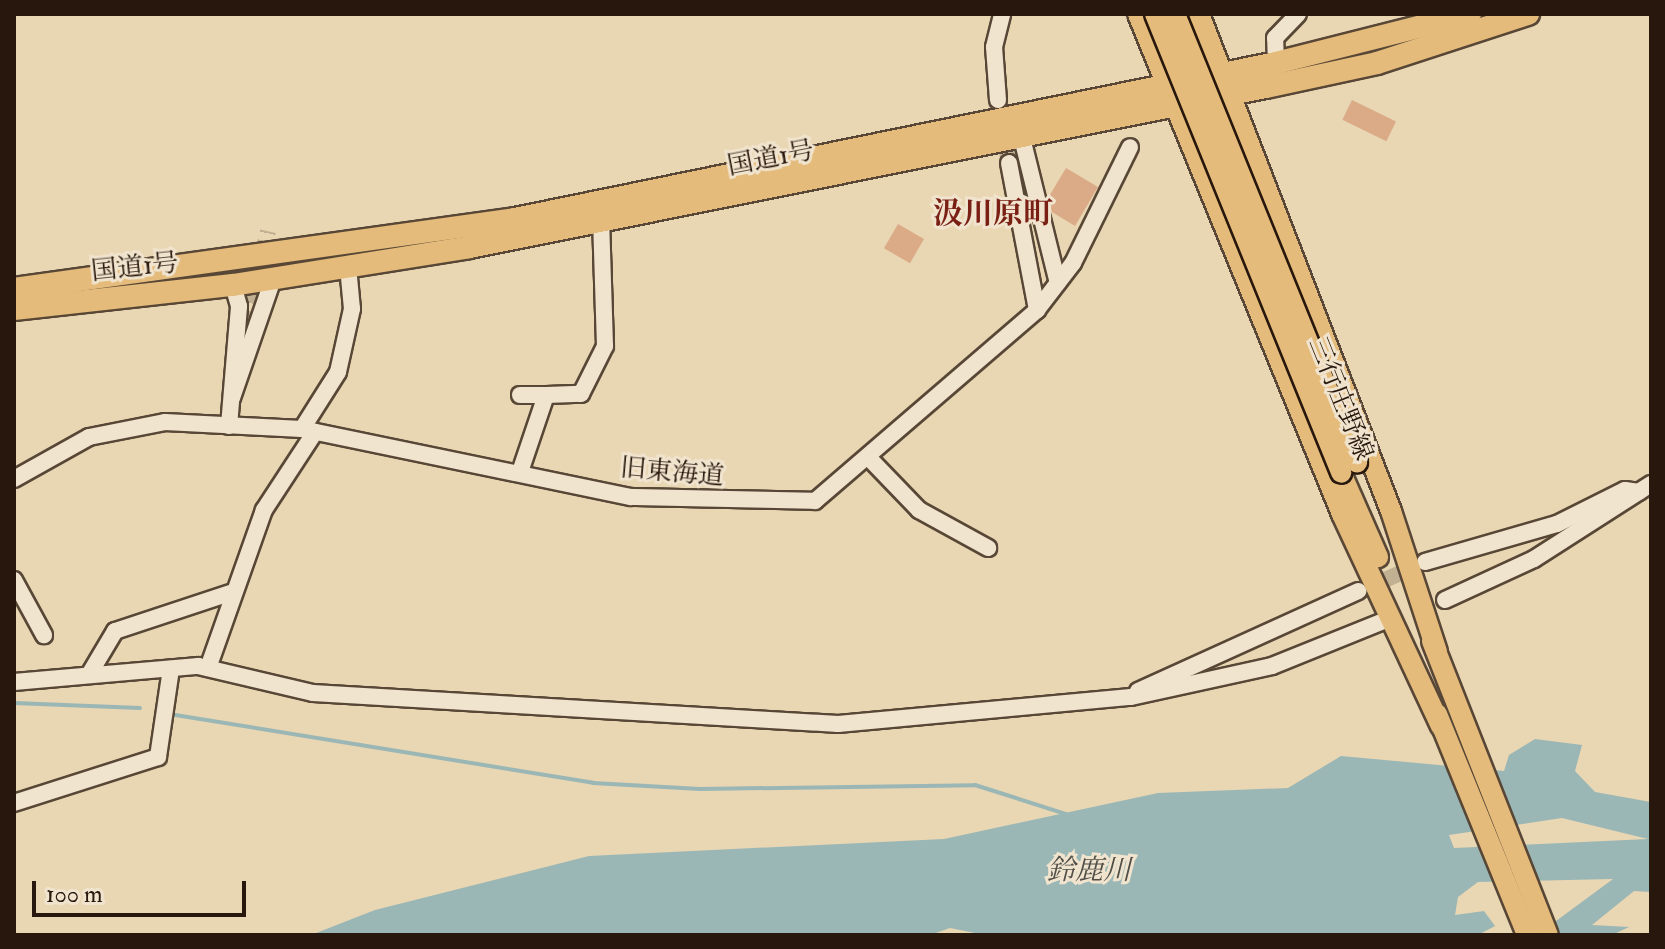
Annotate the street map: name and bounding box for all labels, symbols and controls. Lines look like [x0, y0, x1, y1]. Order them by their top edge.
street label: 国道1号 [725, 135, 817, 183]
district label: 汲川原町 [933, 196, 1053, 232]
street label: 国道1号 [90, 248, 180, 288]
street label: 三行庄野線 [1301, 333, 1379, 465]
street label: 旧東海道 [619, 453, 725, 493]
water label: 鈴鹿川 [1047, 854, 1131, 888]
scale bar [36, 865, 250, 915]
text: 100 m [46, 879, 103, 910]

